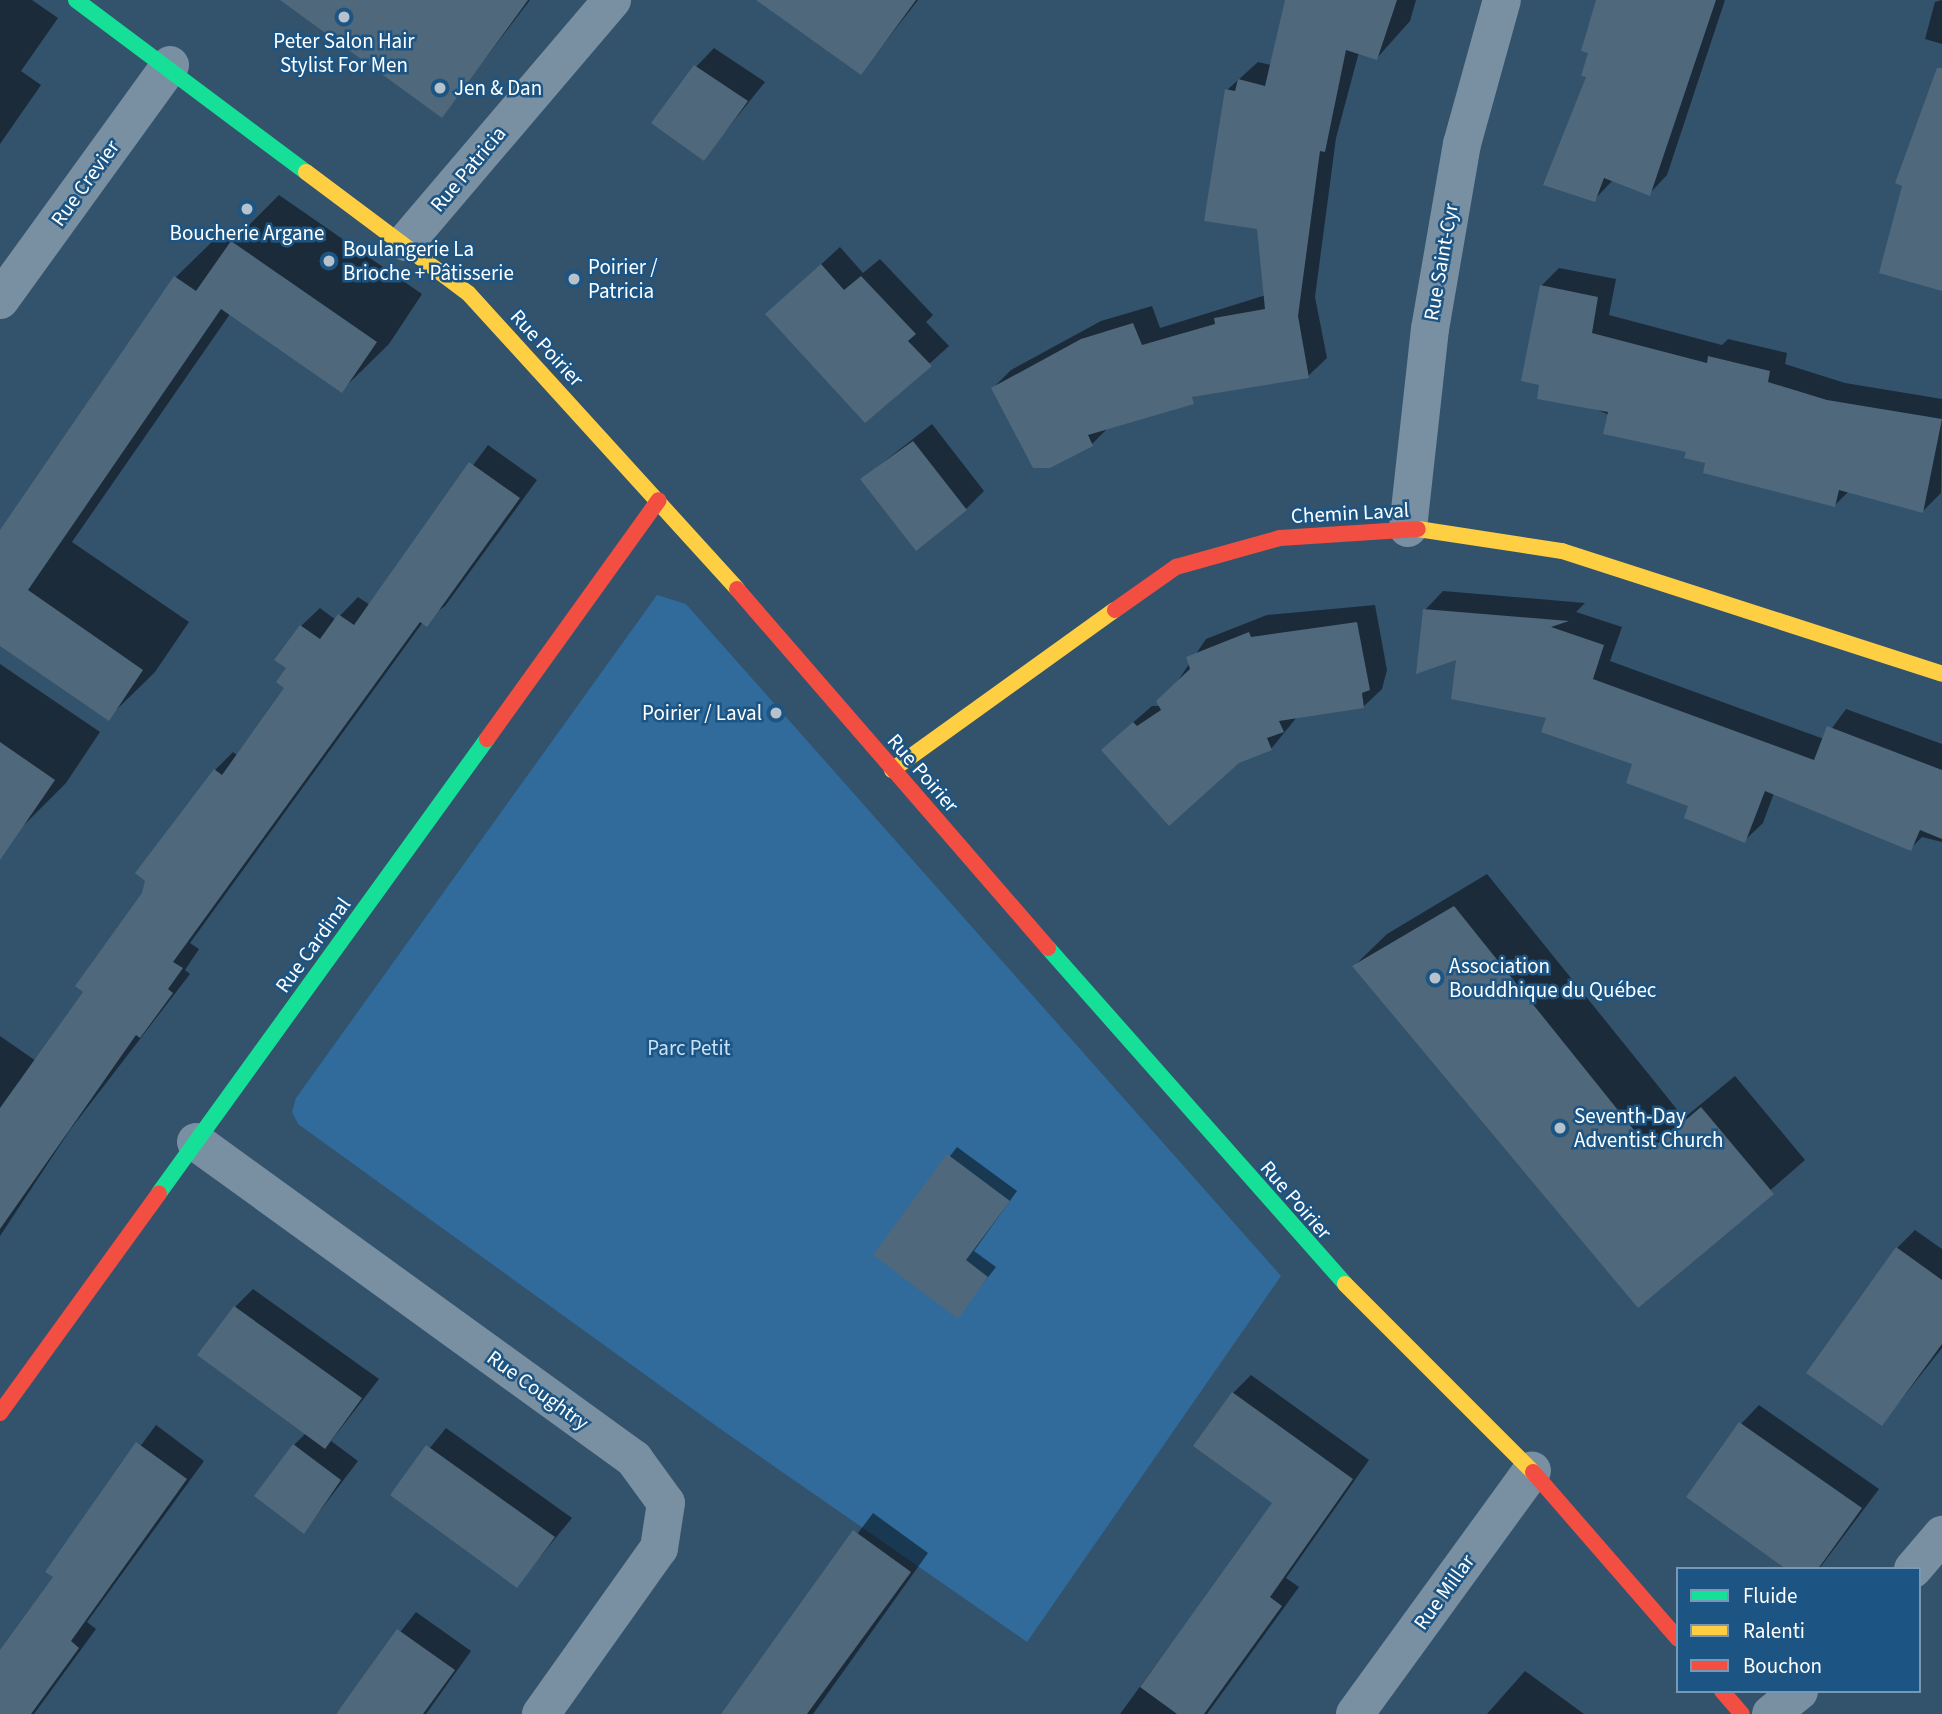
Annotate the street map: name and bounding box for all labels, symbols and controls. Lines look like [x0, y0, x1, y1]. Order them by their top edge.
marker: Peter Salon Hair Stylist For Men [336, 9, 352, 25]
place label: Peter Salon Hair Stylist For Men [273, 28, 415, 78]
place label: Jen & Dan [454, 75, 542, 101]
marker: Jen & Dan [432, 80, 448, 96]
street label: Rue Patricia [425, 121, 511, 217]
street label: Rue Crevier [45, 135, 125, 231]
marker: Boucherie Argane [239, 201, 255, 217]
street label: Rue Saint-Cyr [1418, 202, 1464, 322]
place label: Boucherie Argane [170, 220, 324, 246]
place label: Boulangerie La Brioche + Pâtisserie [343, 236, 514, 286]
marker: Boulangerie La Brioche + Pâtisserie [321, 253, 337, 269]
place label: Poirier / Patricia [588, 254, 658, 304]
marker: Poirier / Patricia [566, 271, 582, 287]
street label: Rue Poirier [505, 304, 589, 392]
street label: Chemin Laval [1290, 497, 1410, 529]
place label: Poirier / Laval [642, 700, 762, 726]
marker: Poirier / Laval [768, 705, 784, 721]
street label: Rue Poirier [882, 728, 964, 818]
street label: Rue Cardinal [270, 892, 356, 998]
place label: Association Bouddhique du Québec [1449, 953, 1656, 1003]
marker: Association Bouddhique du Québec [1427, 970, 1443, 986]
park label: Parc Petit [647, 1035, 731, 1061]
place label: Seventh-Day Adventist Church [1574, 1103, 1724, 1153]
marker: Seventh-Day Adventist Church [1552, 1120, 1568, 1136]
street label: Rue Poirier [1255, 1155, 1337, 1245]
street label: Rue Coughtry [482, 1345, 594, 1435]
street label: Rue Millar [1408, 1549, 1480, 1635]
legend [1676, 1567, 1921, 1693]
text: Fluide [1743, 1581, 1797, 1611]
text: Ralenti [1743, 1616, 1805, 1646]
text: Bouchon [1743, 1651, 1822, 1681]

